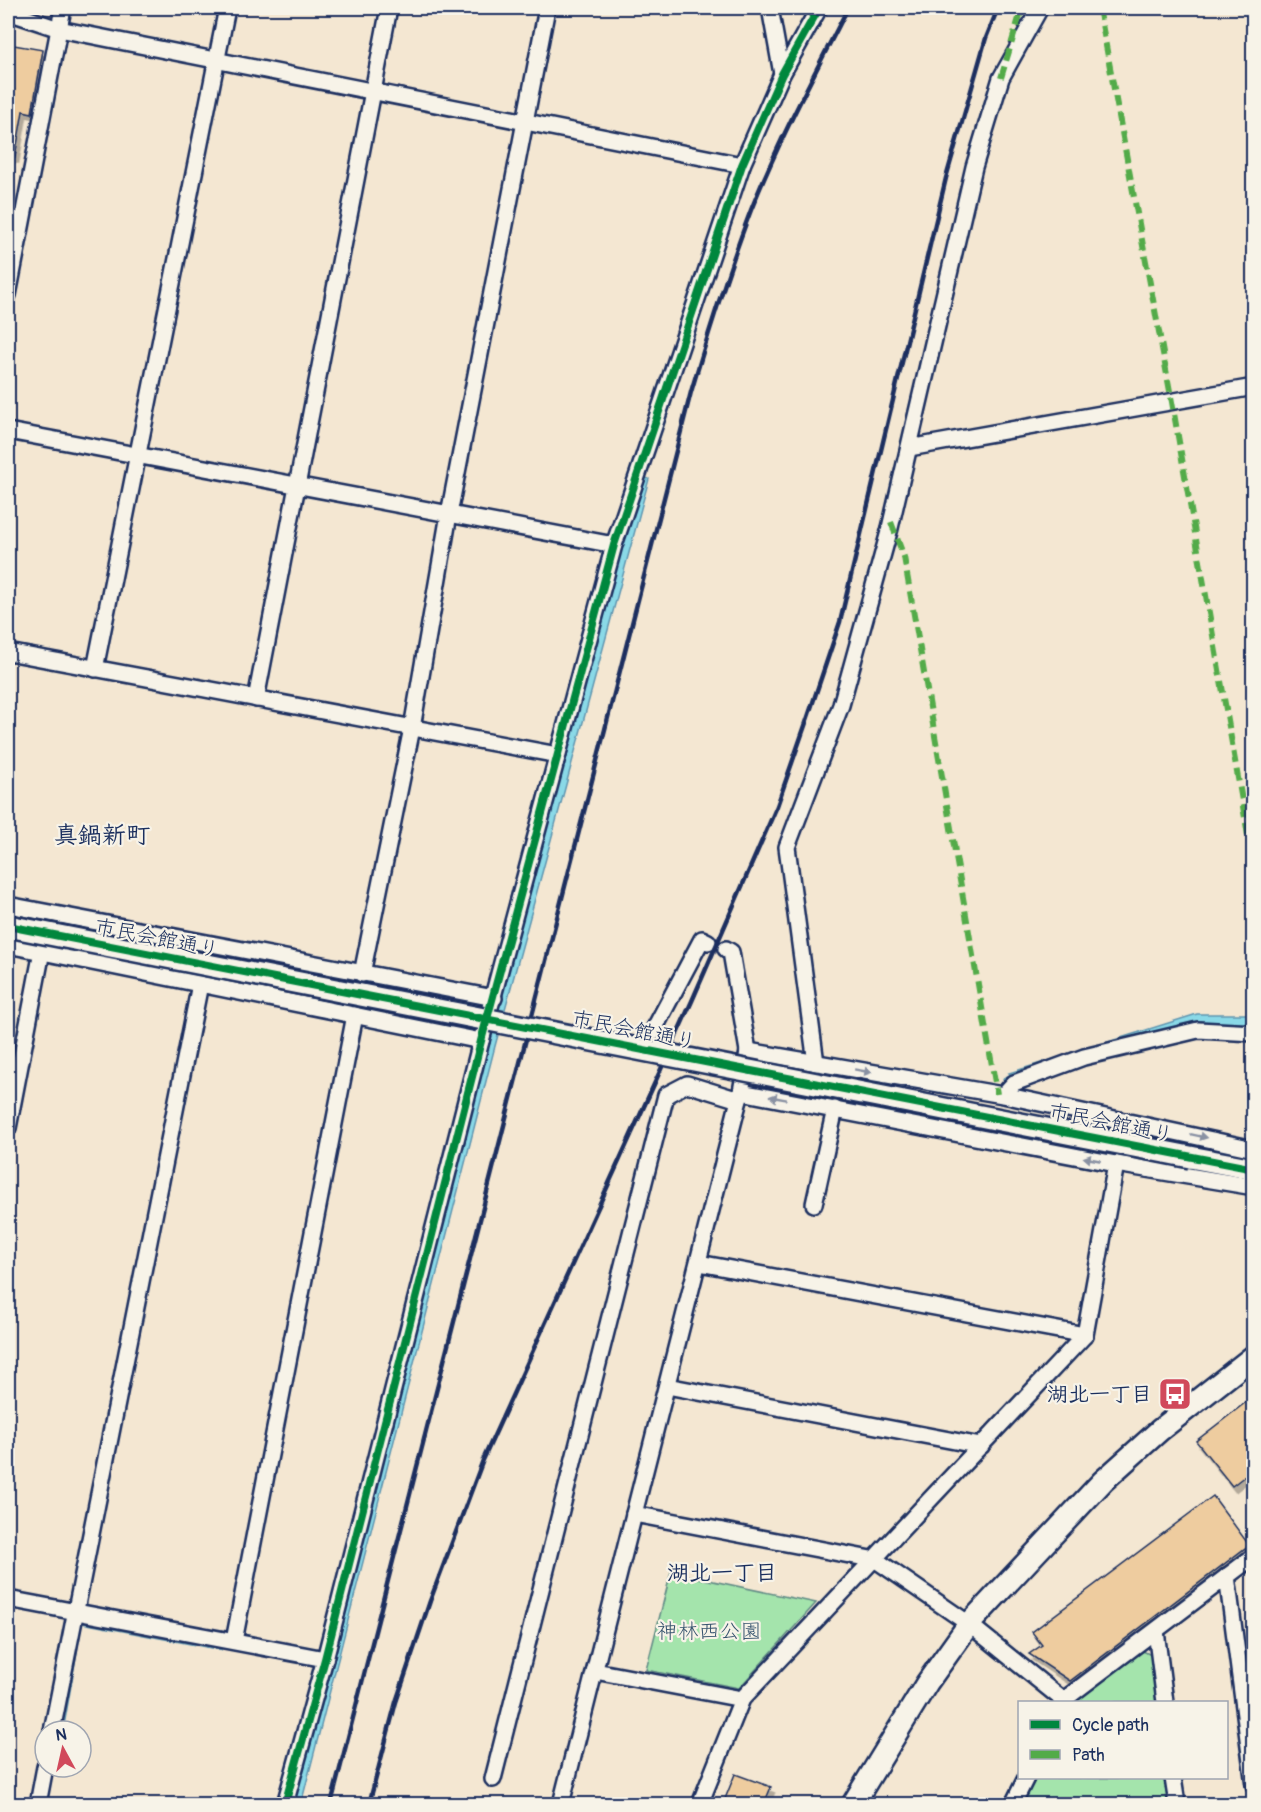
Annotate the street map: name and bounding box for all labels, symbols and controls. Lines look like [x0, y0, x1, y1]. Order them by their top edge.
district label: 真鍋新町 [54, 821, 150, 850]
street label: 市民会館通り [92, 913, 221, 964]
street label: 市民会館通り [569, 1005, 698, 1056]
one-way arrow [854, 1067, 873, 1076]
one-way arrow [768, 1093, 787, 1102]
street label: 市民会館通り [1046, 1098, 1175, 1149]
one-way arrow [1190, 1132, 1208, 1142]
one-way arrow [1083, 1154, 1102, 1163]
bus stop icon: 湖北一丁目 [1157, 1376, 1193, 1412]
place label: 湖北一丁目 [1047, 1381, 1152, 1408]
district label: 湖北一丁目 [667, 1559, 777, 1587]
park label: 神林西公園 [657, 1618, 762, 1645]
legend [1018, 1701, 1228, 1779]
text: Cycle path [1072, 1714, 1149, 1737]
north arrow [33, 1719, 93, 1779]
text: N [54, 1724, 68, 1746]
text: Path [1072, 1744, 1105, 1767]

